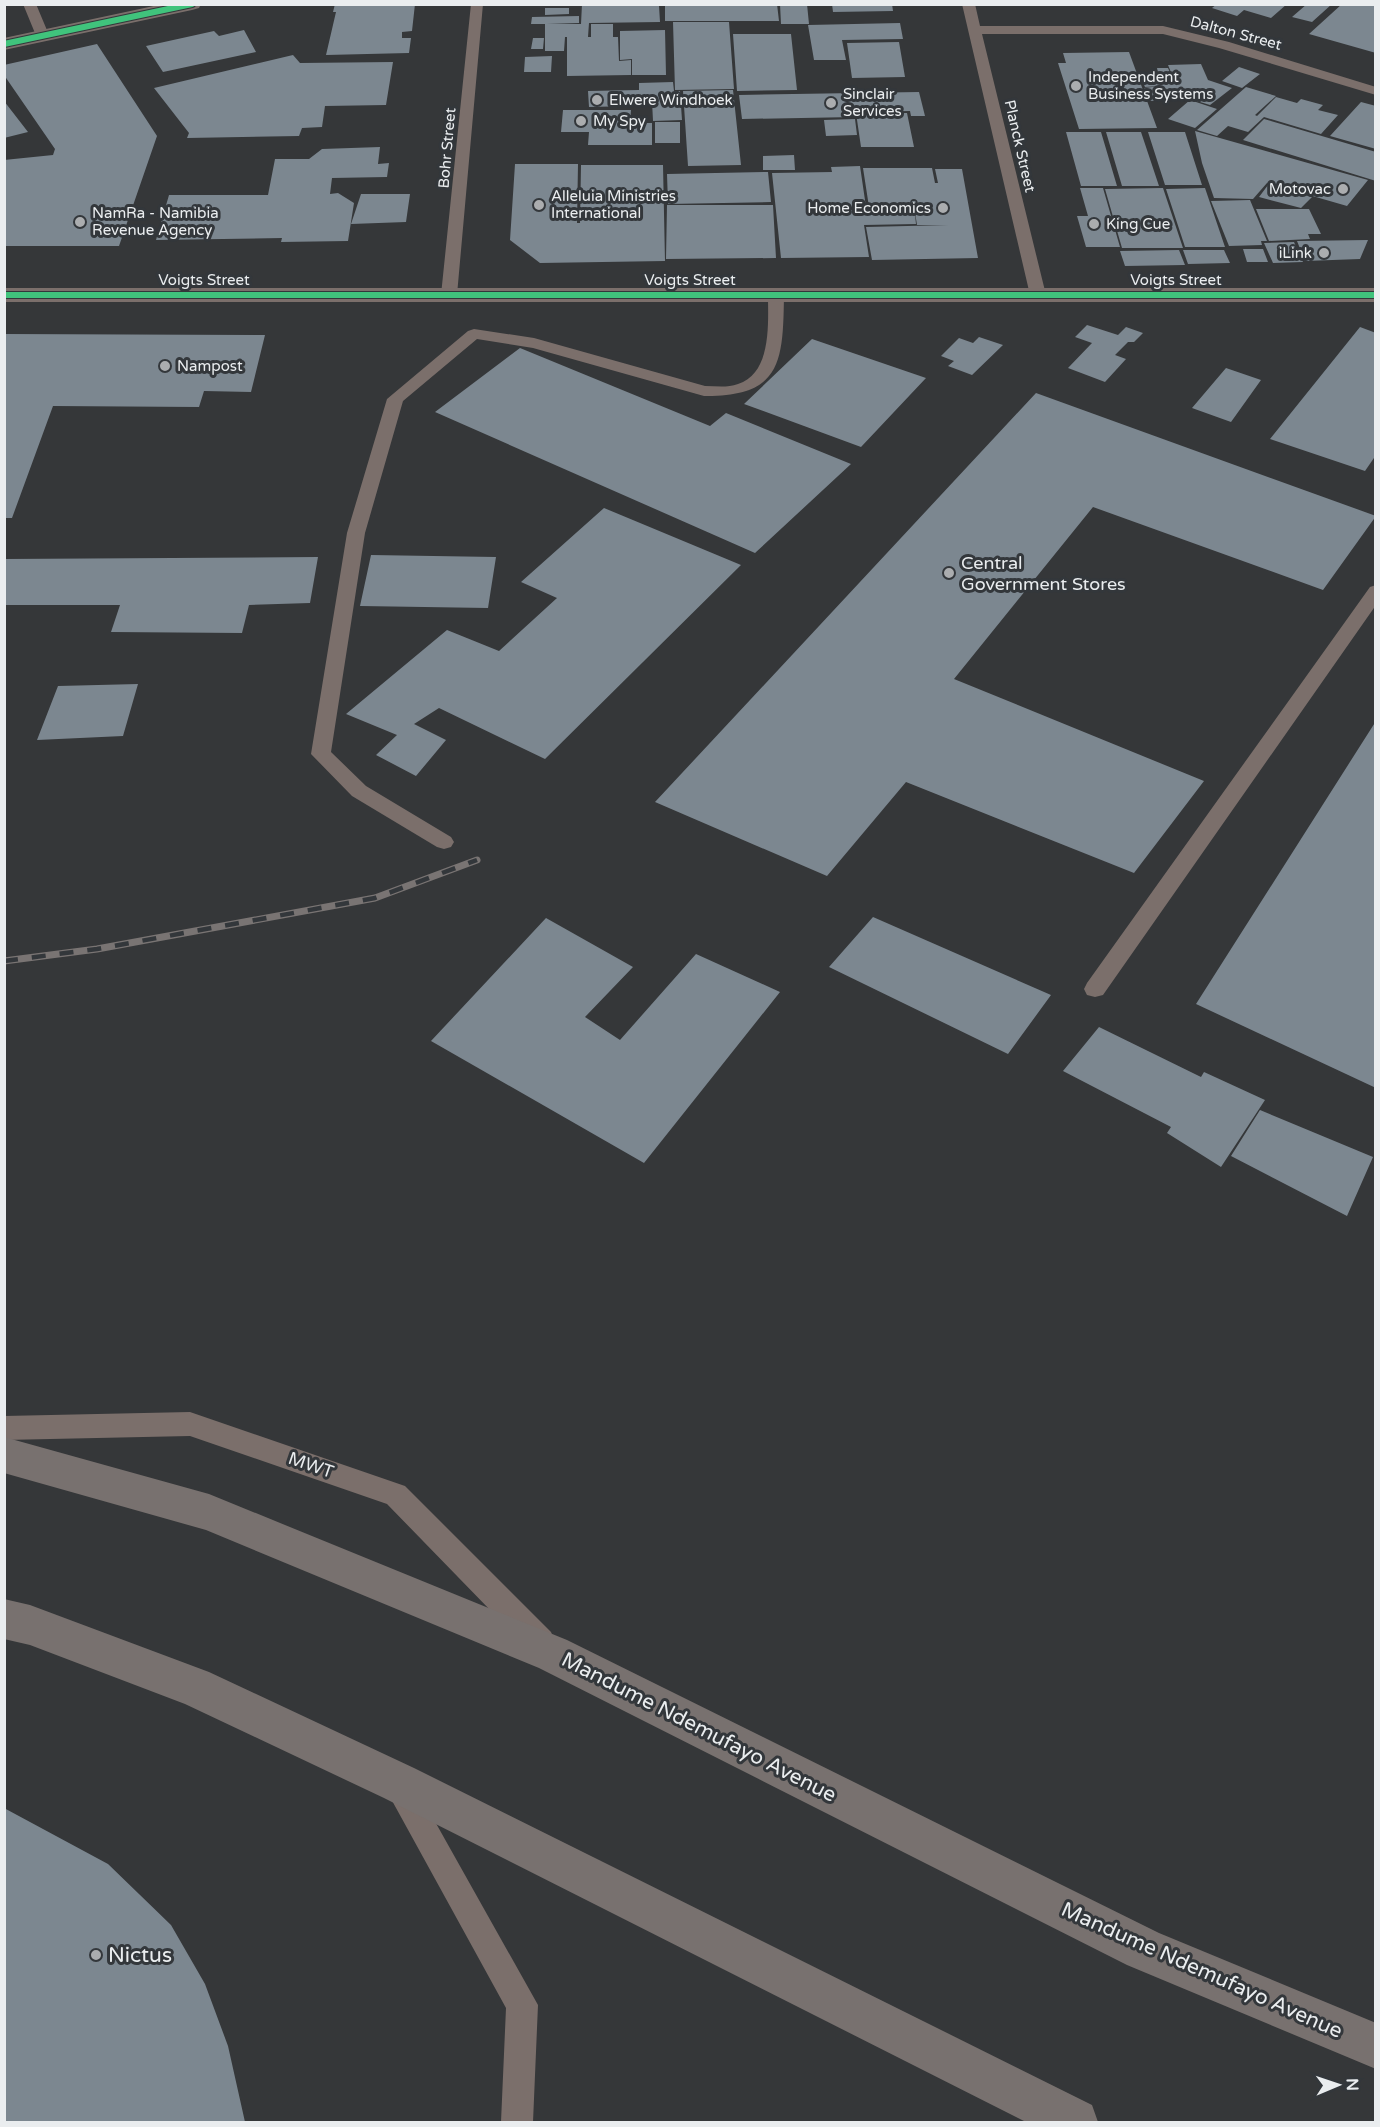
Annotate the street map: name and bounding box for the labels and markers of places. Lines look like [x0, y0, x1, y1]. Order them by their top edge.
place label: Independent Business Systems [1088, 68, 1213, 103]
marker: Independent Business Systems [1069, 79, 1083, 93]
place label: Sinclair Services [843, 85, 902, 120]
place label: Elwere Windhoek [609, 91, 733, 109]
marker: Elwere Windhoek [590, 93, 604, 107]
marker: Sinclair Services [824, 96, 838, 110]
place label: My Spy [593, 112, 646, 130]
marker: My Spy [574, 114, 588, 128]
place label: Motovac [1269, 180, 1331, 198]
marker: Motovac [1336, 182, 1350, 196]
place label: Alleluia Ministries International [551, 187, 676, 222]
marker: Alleluia Ministries International [532, 198, 546, 212]
place label: Home Economics [807, 199, 931, 217]
marker: Home Economics [936, 201, 950, 215]
place label: NamRa - Namibia Revenue Agency [92, 204, 219, 239]
marker: NamRa - Namibia Revenue Agency [73, 215, 87, 229]
place label: King Cue [1106, 215, 1170, 233]
marker: King Cue [1087, 217, 1101, 231]
place label: iLink [1279, 244, 1312, 262]
marker: iLink [1317, 246, 1331, 260]
place label: Nampost [177, 357, 243, 375]
marker: Nampost [158, 359, 172, 373]
place label: Central Government Stores [961, 552, 1126, 595]
marker: Central Government Stores [942, 566, 956, 580]
place label: Nictus [108, 1943, 172, 1968]
marker: Nictus [89, 1948, 103, 1962]

